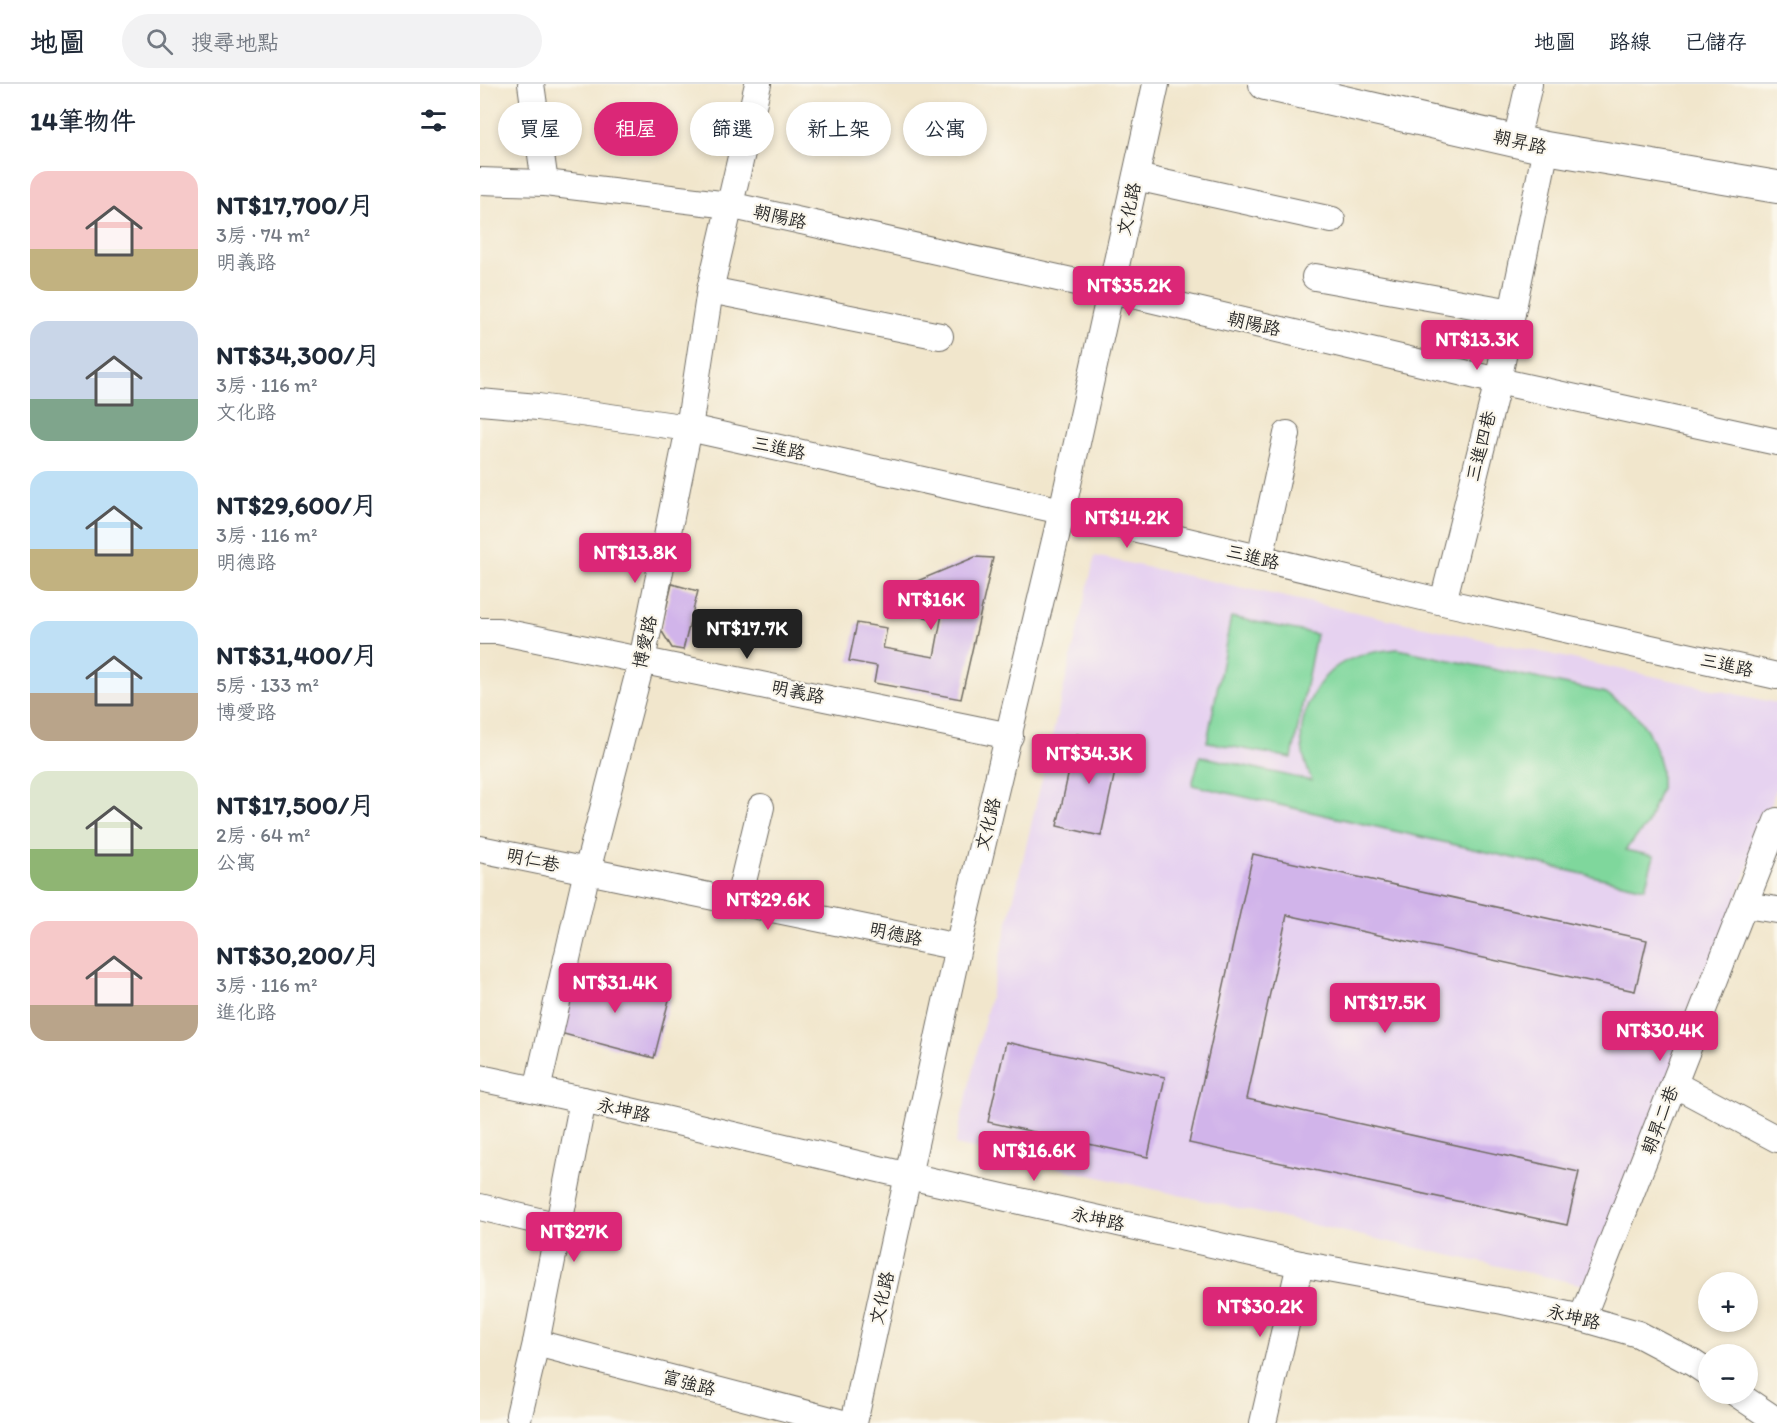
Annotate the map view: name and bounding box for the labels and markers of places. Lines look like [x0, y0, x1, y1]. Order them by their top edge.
pin: NT$35.2K [1067, 266, 1191, 317]
pin: NT$13.3K [1415, 320, 1539, 371]
pin: NT$14.2K [1065, 498, 1189, 549]
pin: NT$13.8K [573, 533, 697, 584]
pin: NT$16K [882, 580, 980, 631]
pin: NT$17.7K [685, 609, 809, 660]
pin: NT$34.3K [1027, 734, 1151, 785]
pin: NT$29.6K [706, 880, 830, 931]
pin: NT$31.4K [553, 963, 677, 1014]
pin: NT$17.5K [1323, 983, 1447, 1034]
pin: NT$30.4K [1598, 1011, 1722, 1062]
pin: NT$16.6K [972, 1131, 1096, 1182]
pin: NT$27K [525, 1212, 623, 1263]
pin: NT$30.2K [1198, 1287, 1322, 1338]

